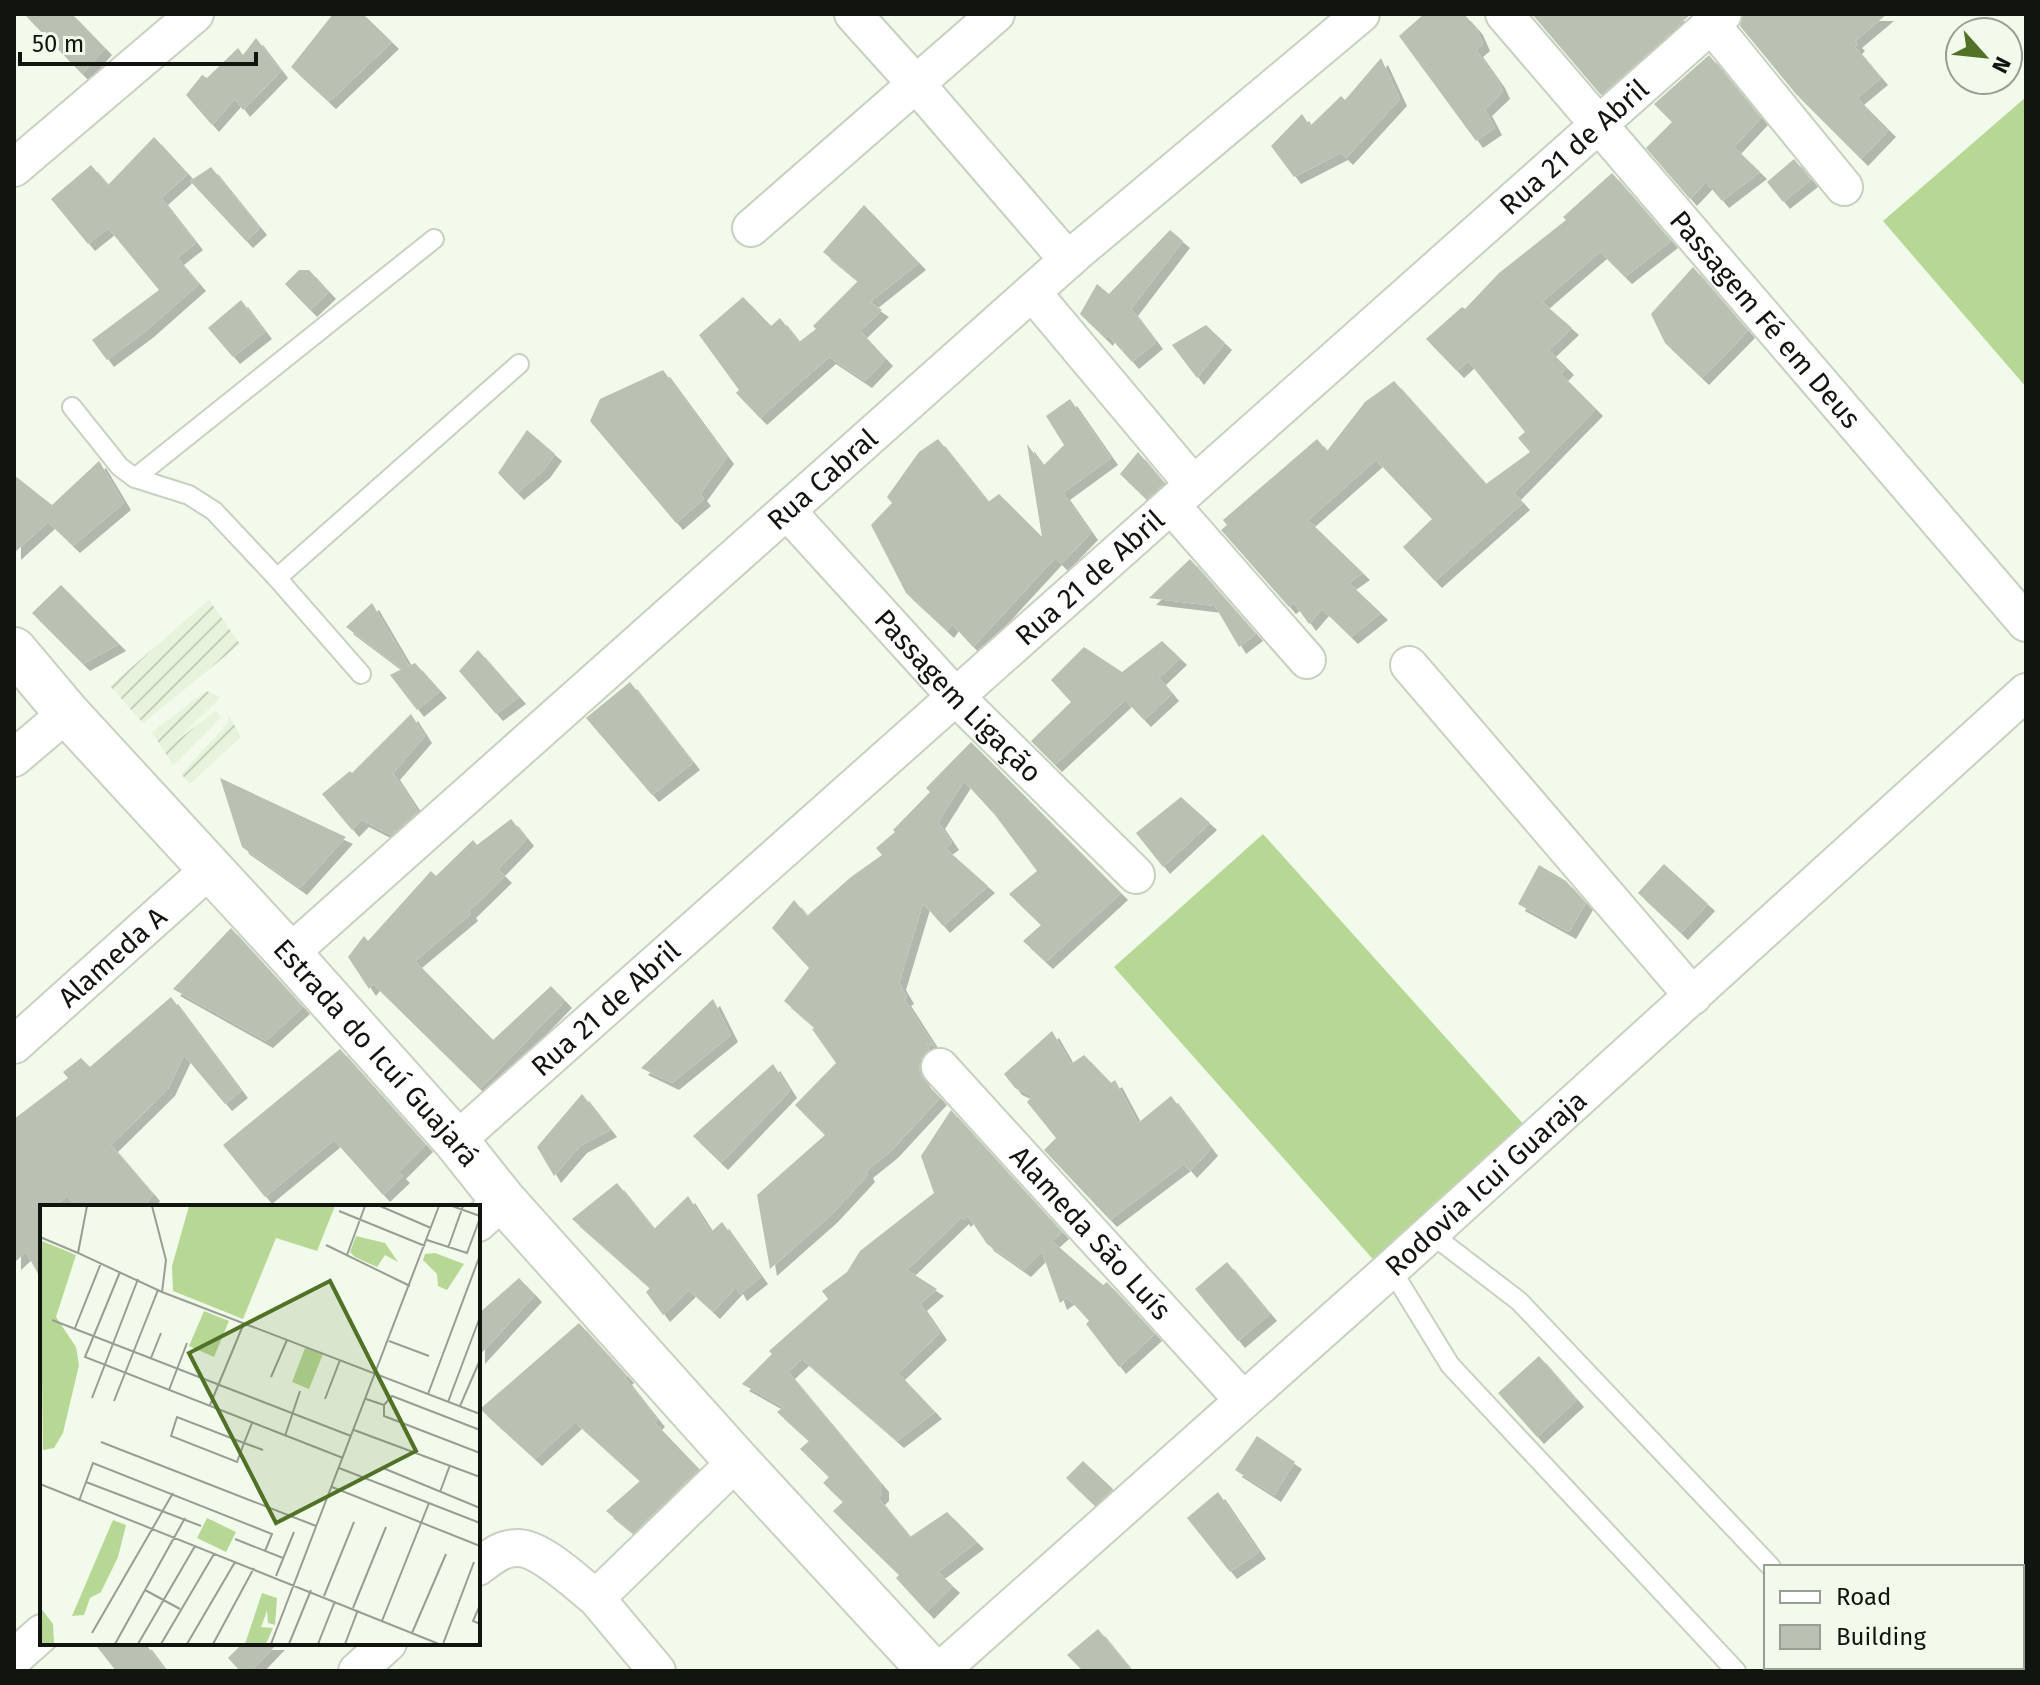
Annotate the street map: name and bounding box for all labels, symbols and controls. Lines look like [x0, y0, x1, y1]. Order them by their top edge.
scale bar [20, 16, 256, 66]
north arrow [1944, 16, 2024, 96]
text: 50 m [32, 30, 84, 58]
text: N [1986, 52, 2017, 77]
street label: Rua 21 de Abril [1493, 72, 1655, 221]
street label: Passagem Fé em Deus [1663, 204, 1868, 435]
street label: Rua Cabral [760, 421, 884, 537]
street label: Rua 21 de Abril [1009, 503, 1171, 652]
street label: Passagem Ligação [868, 602, 1049, 789]
street label: Alameda A [51, 900, 173, 1014]
street label: Estrada do Icuí Guajará [267, 932, 486, 1173]
street label: Rua 21 de Abril [524, 933, 687, 1083]
street label: Rodovia Icui Guaraja [1378, 1083, 1593, 1283]
street label: Alameda São Luís [1003, 1139, 1178, 1326]
inset map [40, 1205, 480, 1645]
legend [1764, 1565, 2024, 1669]
text: Road [1836, 1583, 1891, 1611]
text: Building [1836, 1623, 1926, 1651]

